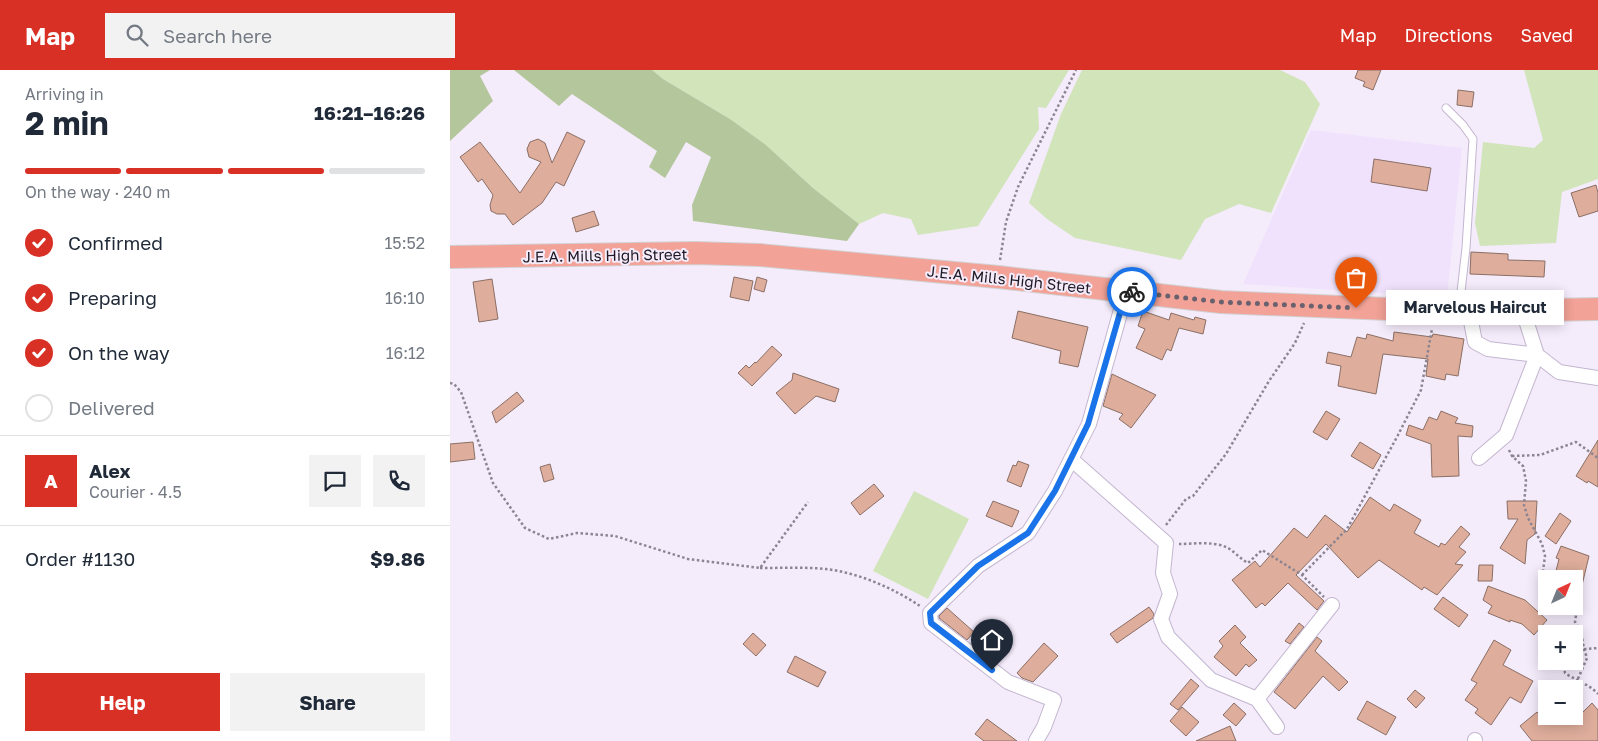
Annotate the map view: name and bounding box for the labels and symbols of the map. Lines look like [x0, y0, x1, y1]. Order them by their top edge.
street label: J.E.A. Mills High Street [522, 245, 688, 265]
pin [1335, 257, 1377, 308]
street label: J.E.A. Mills High Street [926, 261, 1092, 297]
courier [1107, 267, 1157, 317]
callout: Marvelous Haircut [1386, 290, 1564, 326]
north arrow [1538, 570, 1582, 615]
pin [971, 619, 1013, 670]

